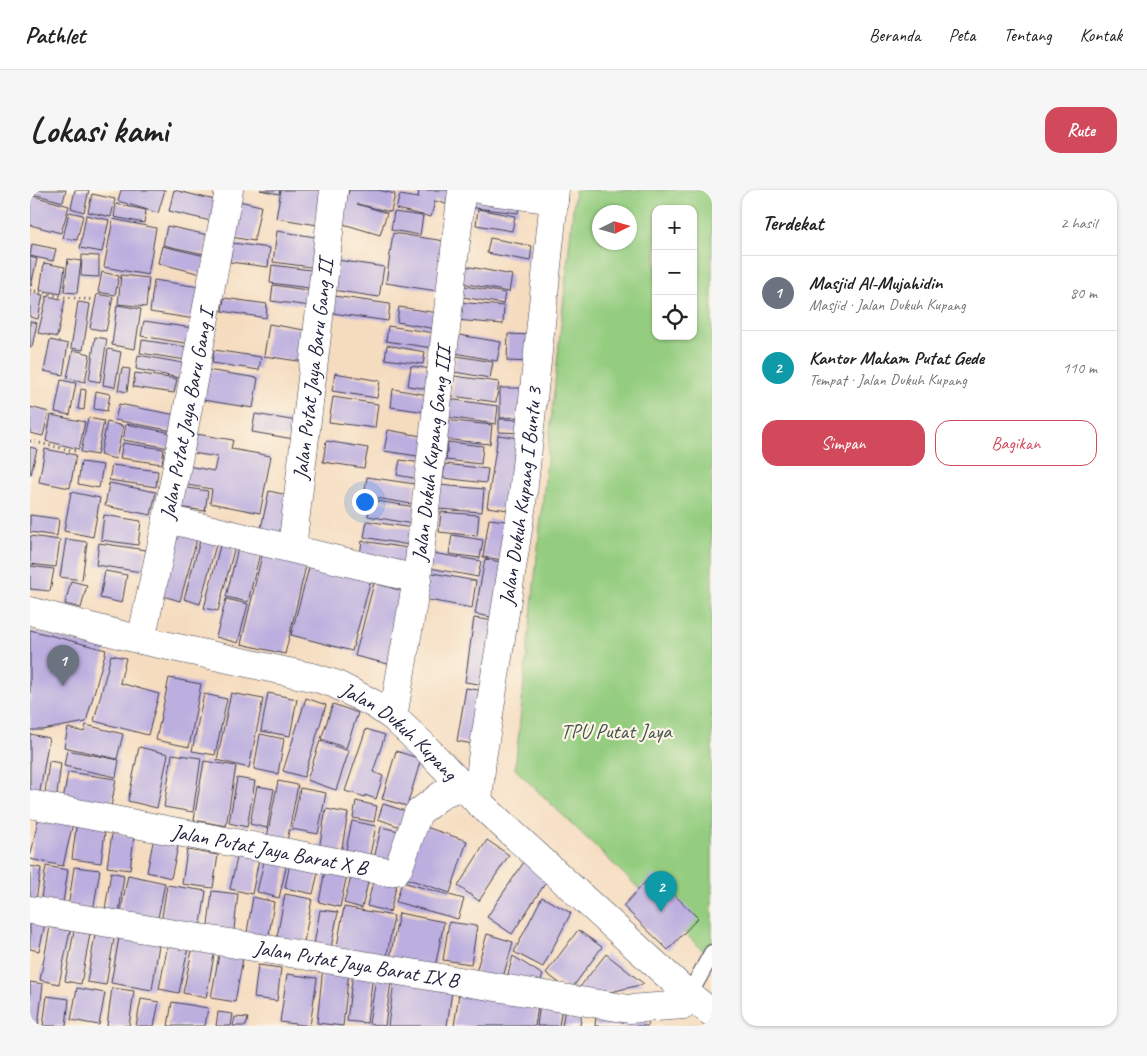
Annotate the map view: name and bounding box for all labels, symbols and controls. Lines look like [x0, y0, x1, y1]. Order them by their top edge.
text: Pathlet [25, 20, 85, 50]
text: Beranda [869, 24, 920, 46]
text: Peta [948, 24, 975, 46]
text: Tentang [1003, 24, 1052, 46]
text: Kontak [1080, 24, 1122, 46]
button: Rute [1045, 107, 1117, 153]
text: Lokasi kami [30, 108, 168, 153]
north arrow [592, 205, 637, 250]
map controls [652, 205, 697, 340]
button: + [652, 205, 697, 250]
text: Terdekat [762, 210, 823, 236]
text: 2 hasil [1060, 213, 1097, 233]
button: − [652, 250, 697, 295]
street label: Jalan Putat Jaya Baru Gang II [287, 253, 339, 482]
text: Masjid Al-Mujahidin [809, 271, 942, 295]
text: 1 [774, 283, 782, 303]
text: 80 m [1070, 283, 1097, 303]
button: locate [652, 295, 697, 340]
text: Masjid · Jalan Dukuh Kupang [809, 295, 966, 315]
street label: Jalan Putat Jaya Baru Gang I [154, 303, 220, 523]
street label: Jalan Dukuh Kupang Gang III [406, 341, 457, 564]
text: Kantor Makam Putat Gede [809, 346, 984, 370]
text: 2 [774, 358, 782, 378]
text: 110 m [1063, 358, 1097, 378]
text: Tempat · Jalan Dukuh Kupang [809, 370, 967, 390]
street label: Jalan Dukuh Kupang I Buntu 3 [493, 384, 547, 608]
button: Simpan [762, 420, 925, 466]
button: Bagikan [935, 420, 1097, 466]
your location [352, 489, 378, 515]
pin: 1 [47, 645, 79, 686]
street label: Jalan Dukuh Kupang [336, 676, 464, 787]
park label: TPU Putat Jaya [561, 718, 673, 744]
street label: Jalan Putat Jaya Barat X B [169, 818, 372, 881]
pin: 2 [645, 871, 677, 912]
street label: Jalan Putat Jaya Barat IX B [252, 934, 463, 994]

